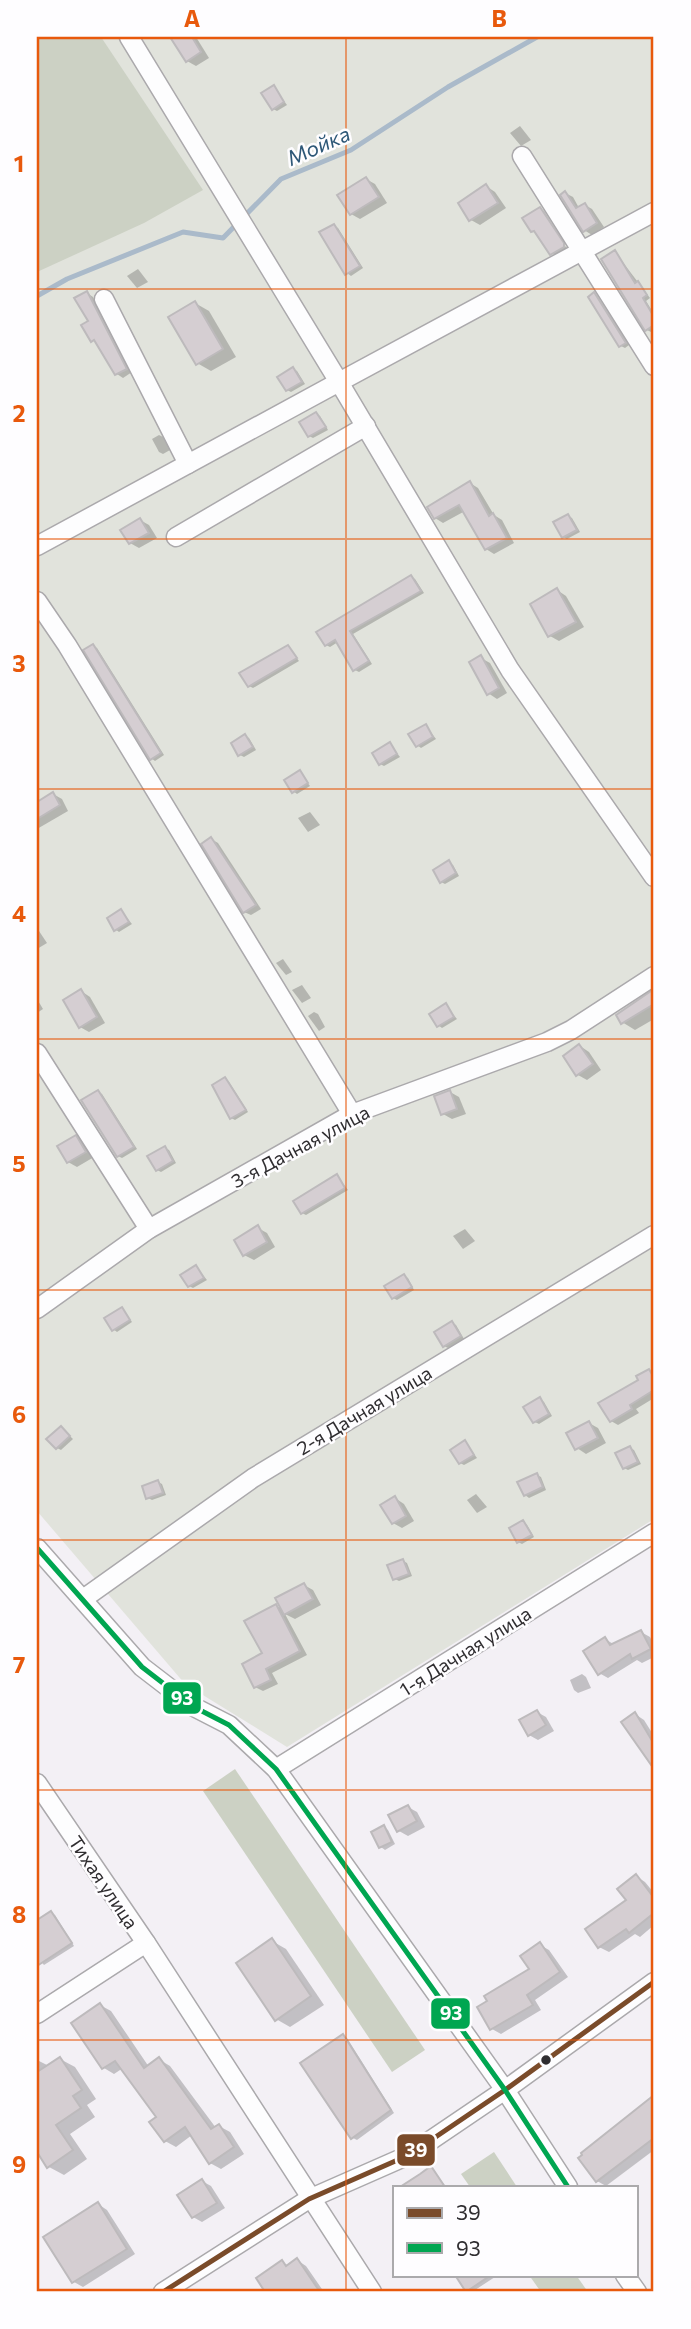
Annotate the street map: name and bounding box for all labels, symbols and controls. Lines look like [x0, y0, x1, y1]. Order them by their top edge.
text: A [184, 4, 201, 32]
text: B [491, 4, 507, 32]
water label: Мойка [282, 120, 354, 170]
text: 1 [14, 149, 24, 177]
text: 2 [12, 399, 26, 427]
text: 3 [12, 649, 26, 677]
text: 4 [12, 899, 26, 927]
street label: 3-я Дачная улица [227, 1100, 373, 1192]
text: 5 [12, 1149, 26, 1177]
street label: 2-я Дачная улица [292, 1361, 436, 1459]
text: 6 [12, 1400, 26, 1428]
street label: 1-я Дачная улица [395, 1601, 535, 1701]
text: 7 [13, 1650, 25, 1678]
line badge: 93 [162, 1681, 202, 1715]
text: 93 [171, 1686, 193, 1709]
street label: Тихая улица [65, 1831, 143, 1933]
text: 8 [12, 1900, 26, 1928]
line badge: 93 [430, 1997, 471, 2030]
text: 93 [440, 2001, 462, 2024]
unlabelled marker [539, 2053, 553, 2067]
line badge: 39 [396, 2133, 436, 2167]
text: 39 [405, 2138, 427, 2161]
text: 9 [12, 2150, 26, 2178]
legend [393, 2186, 638, 2276]
text: 39 [456, 2199, 481, 2224]
text: 93 [456, 2235, 481, 2260]

